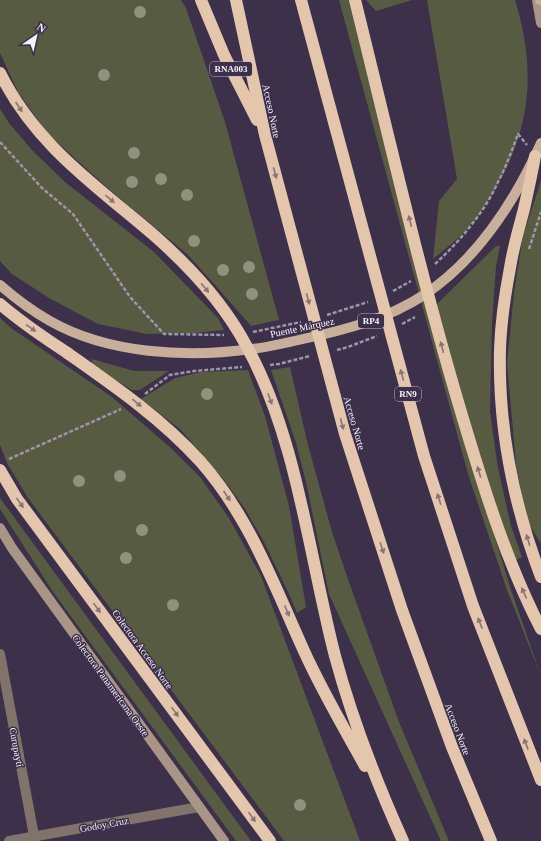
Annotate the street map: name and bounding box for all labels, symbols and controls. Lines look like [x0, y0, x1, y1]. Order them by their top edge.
north arrow [16, 16, 56, 56]
text: N [35, 21, 48, 35]
road number: RNA003 [210, 62, 252, 76]
street label: Acceso Norte [260, 83, 283, 140]
one-way arrow [15, 102, 23, 112]
one-way arrow [272, 167, 278, 179]
one-way arrow [105, 195, 116, 204]
one-way arrow [407, 215, 413, 227]
one-way arrow [201, 282, 210, 293]
one-way arrow [306, 292, 312, 305]
road number: RP4 [358, 314, 384, 328]
street label: Puente Márquez [269, 315, 336, 340]
one-way arrow [25, 324, 36, 332]
one-way arrow [438, 341, 444, 353]
one-way arrow [399, 368, 405, 381]
road number: RN9 [395, 387, 421, 401]
one-way arrow [268, 393, 274, 405]
street label: Acceso Norte [342, 395, 367, 451]
one-way arrow [131, 399, 142, 408]
one-way arrow [339, 418, 345, 430]
one-way arrow [476, 465, 482, 477]
one-way arrow [223, 491, 231, 501]
one-way arrow [435, 493, 441, 505]
one-way arrow [16, 498, 24, 508]
one-way arrow [525, 534, 531, 546]
one-way arrow [379, 542, 385, 554]
one-way arrow [521, 587, 527, 599]
one-way arrow [93, 602, 102, 613]
one-way arrow [284, 605, 290, 617]
street label: Colectora Acceso Norte [110, 607, 175, 692]
one-way arrow [476, 616, 482, 628]
street label: Colectora Panamericana Oeste [70, 632, 151, 739]
street label: Acceso Norte [443, 702, 473, 757]
one-way arrow [170, 707, 179, 718]
street label: Curupaytí [7, 726, 26, 768]
one-way arrow [523, 738, 529, 750]
one-way arrow [248, 811, 256, 822]
street label: Godoy Cruz [79, 815, 130, 834]

